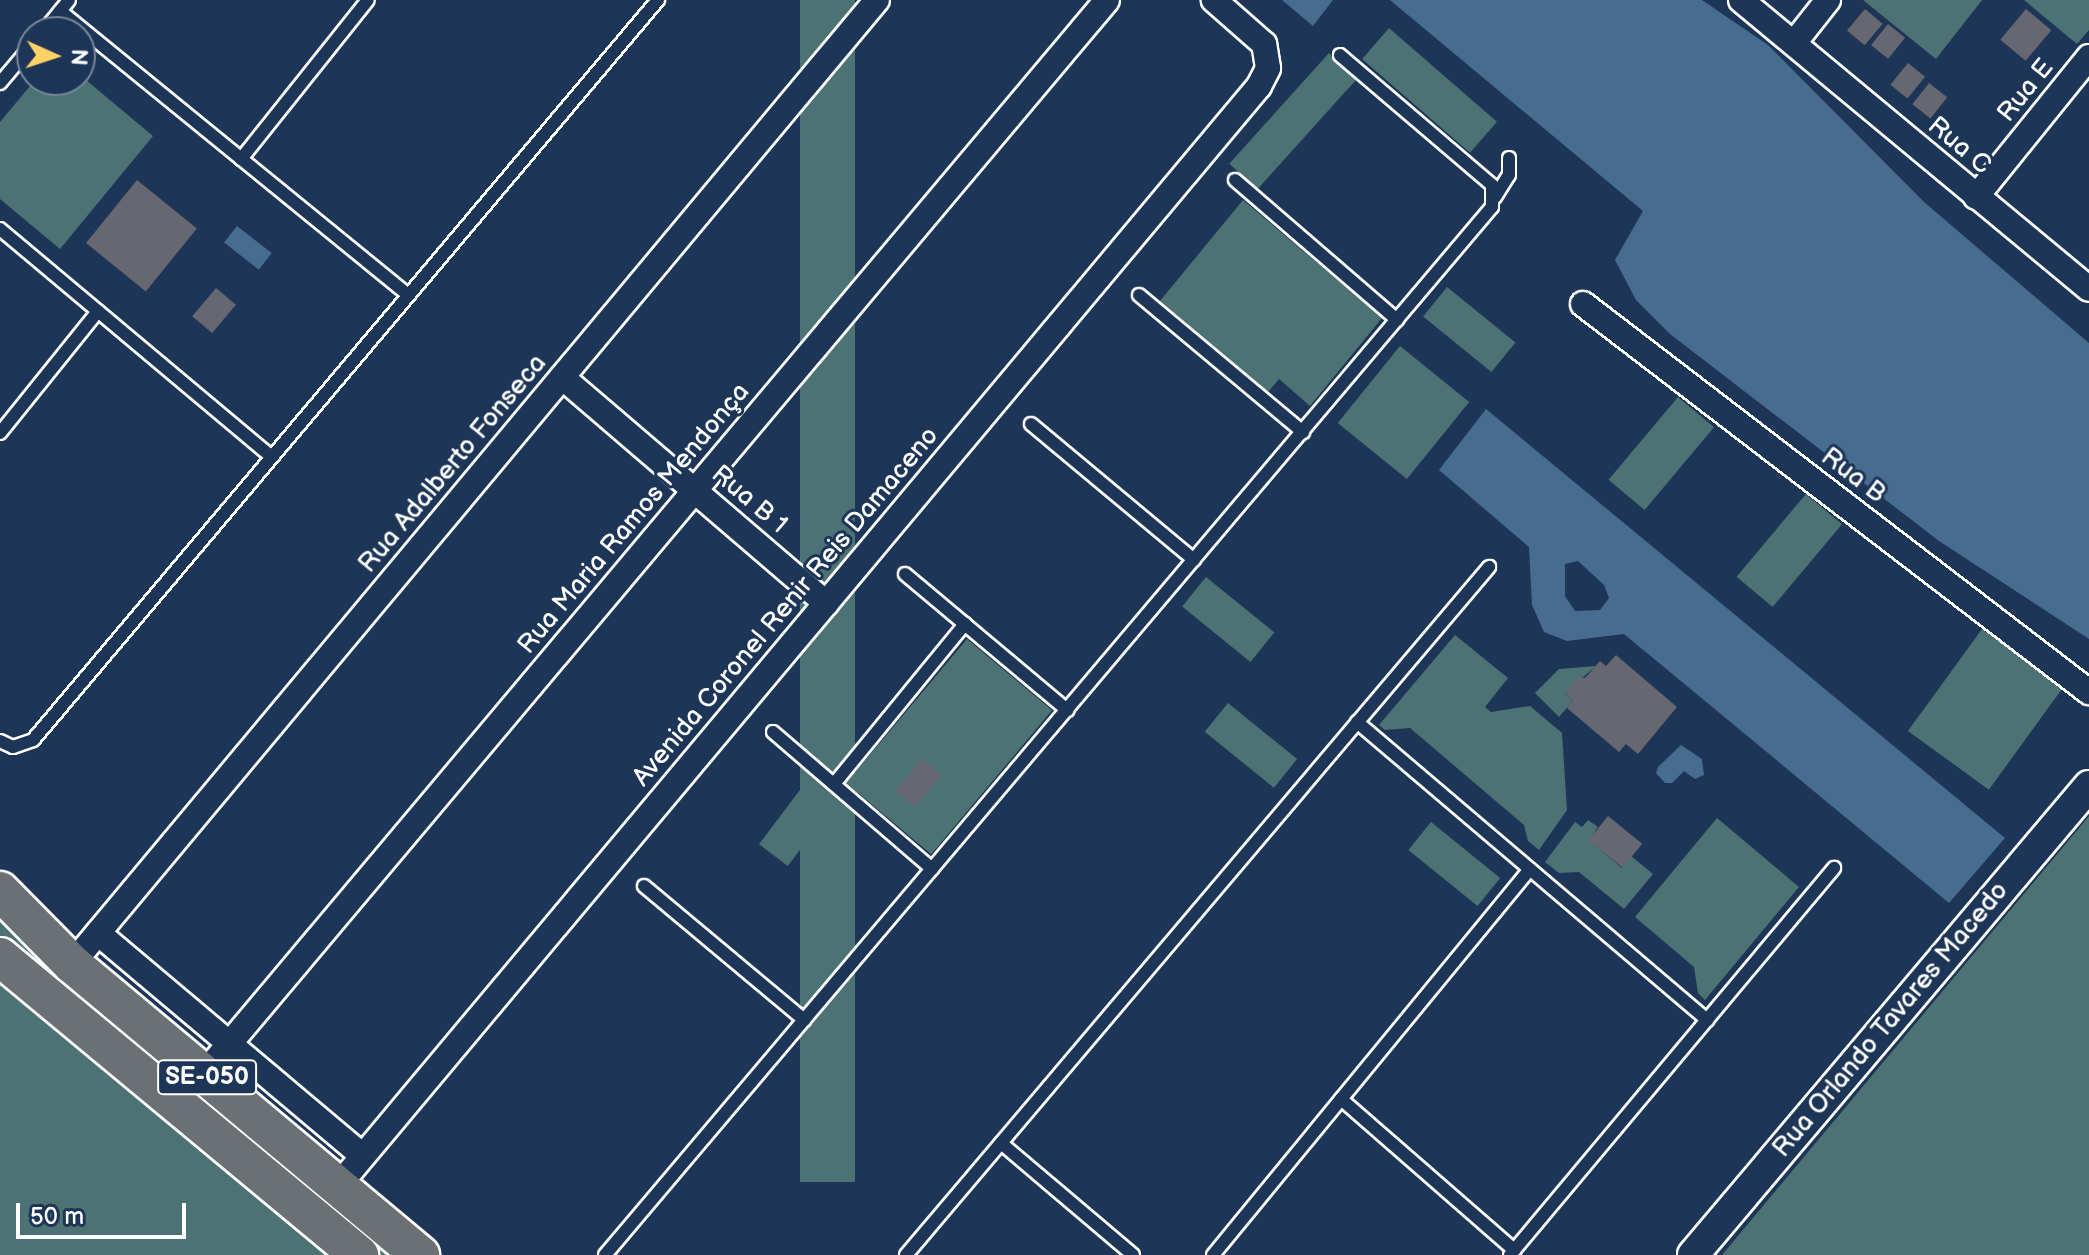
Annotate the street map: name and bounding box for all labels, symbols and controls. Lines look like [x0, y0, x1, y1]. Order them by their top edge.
north arrow [16, 16, 96, 96]
text: N [65, 48, 92, 66]
street label: Rua E [1991, 53, 2061, 129]
street label: Rua C [1921, 111, 1997, 181]
street label: Rua Adalberto Fonseca [353, 349, 553, 579]
street label: Rua Maria Ramos Mendonça [512, 377, 756, 661]
street label: Avenida Coronel Renir Reis Damaceno [626, 421, 946, 793]
street label: Rua B [1815, 442, 1891, 510]
street label: Rua B 1 [705, 459, 793, 541]
street label: Rua Orlando Tavares Macedo [1766, 876, 2016, 1164]
road number: SE-050 [157, 1057, 257, 1097]
scale bar [20, 1187, 190, 1237]
text: 50 m [30, 1202, 84, 1231]

